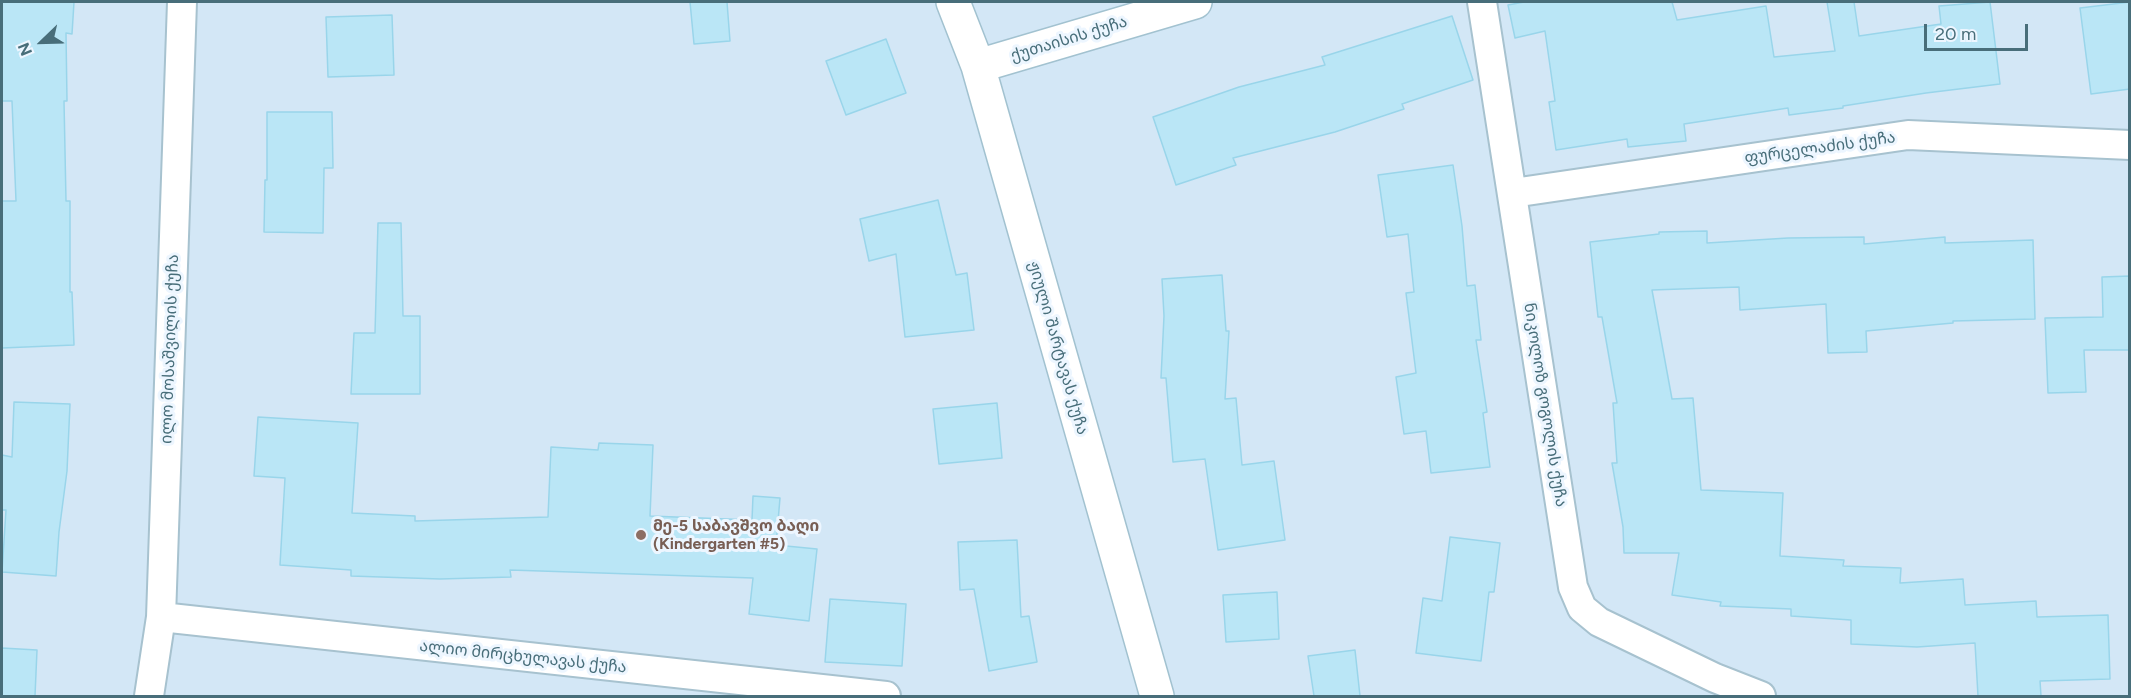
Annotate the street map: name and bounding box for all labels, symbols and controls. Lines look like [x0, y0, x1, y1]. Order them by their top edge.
north arrow [12, 12, 72, 72]
street label: ქუთაისის ქუჩა [1008, 12, 1130, 66]
scale bar [1927, 12, 2030, 50]
text: 20 m [1935, 23, 1976, 45]
text: N [14, 40, 36, 59]
street label: ფურცელაძის ქუჩა [1743, 128, 1897, 168]
street label: ილო მოსაშვილის ქუჩა [157, 254, 183, 444]
street label: ჟიული შარტავას ქუჩა [1024, 259, 1092, 437]
street label: ნიკოლოზ გოგოლის ქუჩა [1519, 302, 1571, 508]
place label: მე-5 საბავშვო ბაღი (Kindergarten #5) [653, 516, 819, 554]
marker: მე-5 საბავშვო ბაღი (Kindergarten #5) [634, 528, 648, 542]
street label: ალიო მირცხულავას ქუჩა [418, 637, 628, 677]

